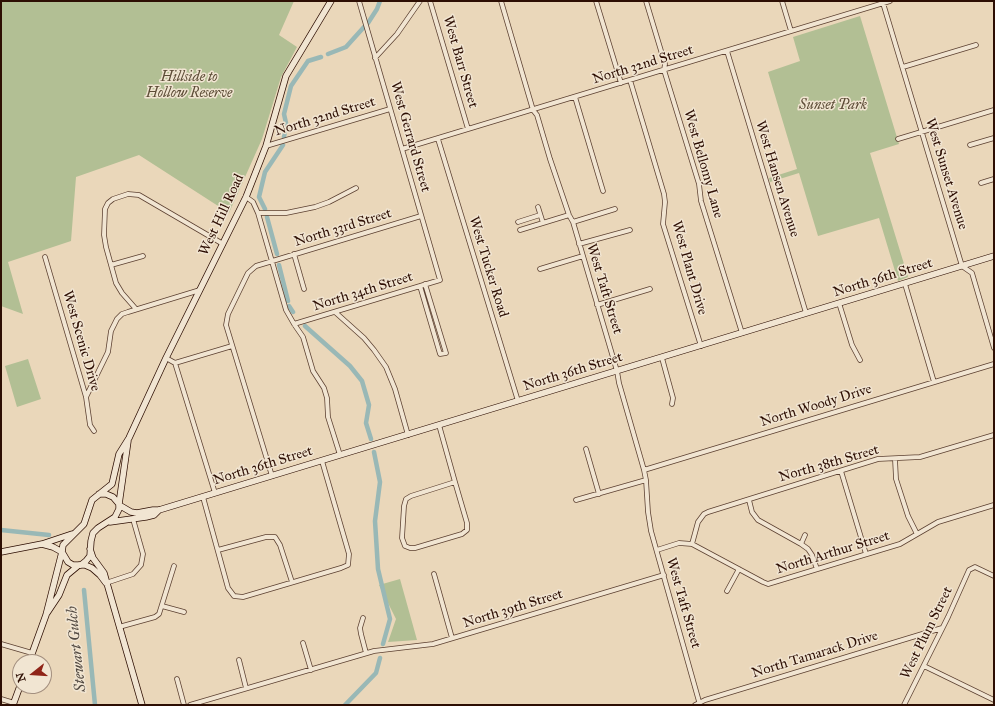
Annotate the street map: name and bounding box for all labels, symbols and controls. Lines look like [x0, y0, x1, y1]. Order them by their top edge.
street label: West Barr Street [439, 14, 481, 110]
street label: North 32nd Street [591, 42, 695, 88]
park label: Hillside to Hollow Reserve [146, 70, 232, 102]
street label: West Gerrard Street [386, 80, 434, 194]
street label: North 32nd Street [273, 94, 377, 140]
park label: Sunset Park [799, 98, 867, 114]
street label: West Bellomy Lane [679, 108, 727, 220]
street label: West Sunset Avenue [921, 116, 971, 232]
street label: West Hansen Avenue [751, 119, 803, 239]
street label: West Hill Road [196, 172, 248, 258]
street label: North 33rd Street [292, 205, 394, 251]
street label: West Tucker Road [465, 214, 511, 320]
street label: West Plant Drive [668, 219, 710, 317]
street label: West Taft Street [582, 242, 626, 336]
street label: North 36th Street [831, 255, 935, 301]
street label: North 34th Street [311, 269, 415, 315]
street label: West Scenic Drive [59, 289, 103, 393]
street label: North 36th Street [521, 349, 625, 395]
street label: North Woody Drive [758, 381, 874, 431]
street label: North 38th Street [777, 442, 881, 486]
street label: North 36th Street [211, 443, 315, 489]
street label: North Arthur Street [774, 528, 892, 578]
street label: West Taft Street [662, 556, 704, 650]
street label: West Plum Street [897, 584, 957, 682]
street label: North 39th Street [461, 586, 565, 632]
water label: Stewart Gulch [64, 605, 90, 693]
street label: North Tamarack Drive [750, 628, 880, 682]
north arrow [12, 654, 52, 694]
text: N [13, 671, 29, 684]

